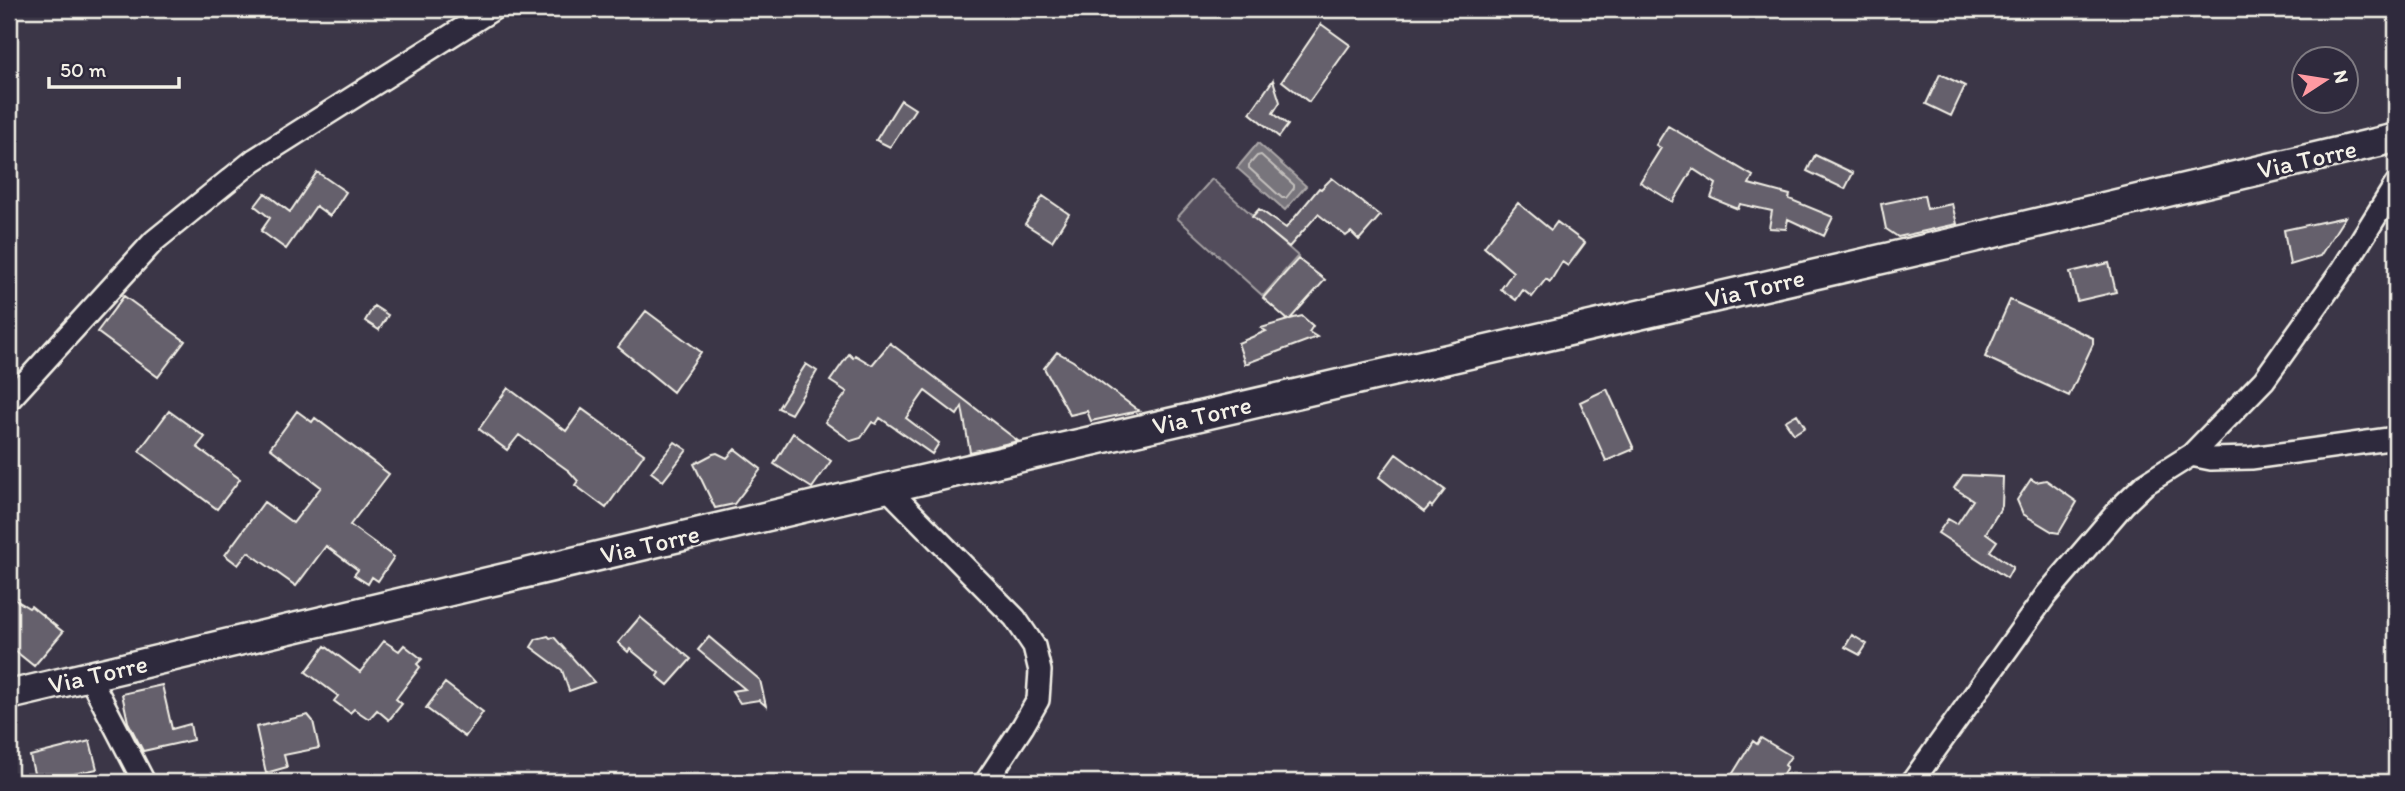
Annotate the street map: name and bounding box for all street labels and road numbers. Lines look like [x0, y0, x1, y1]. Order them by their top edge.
street label: Via Torre [2254, 132, 2360, 186]
street label: Via Torre [1702, 261, 1808, 315]
street label: Via Torre [1149, 388, 1255, 442]
street label: Via Torre [597, 517, 703, 571]
street label: Via Torre [45, 647, 151, 701]

